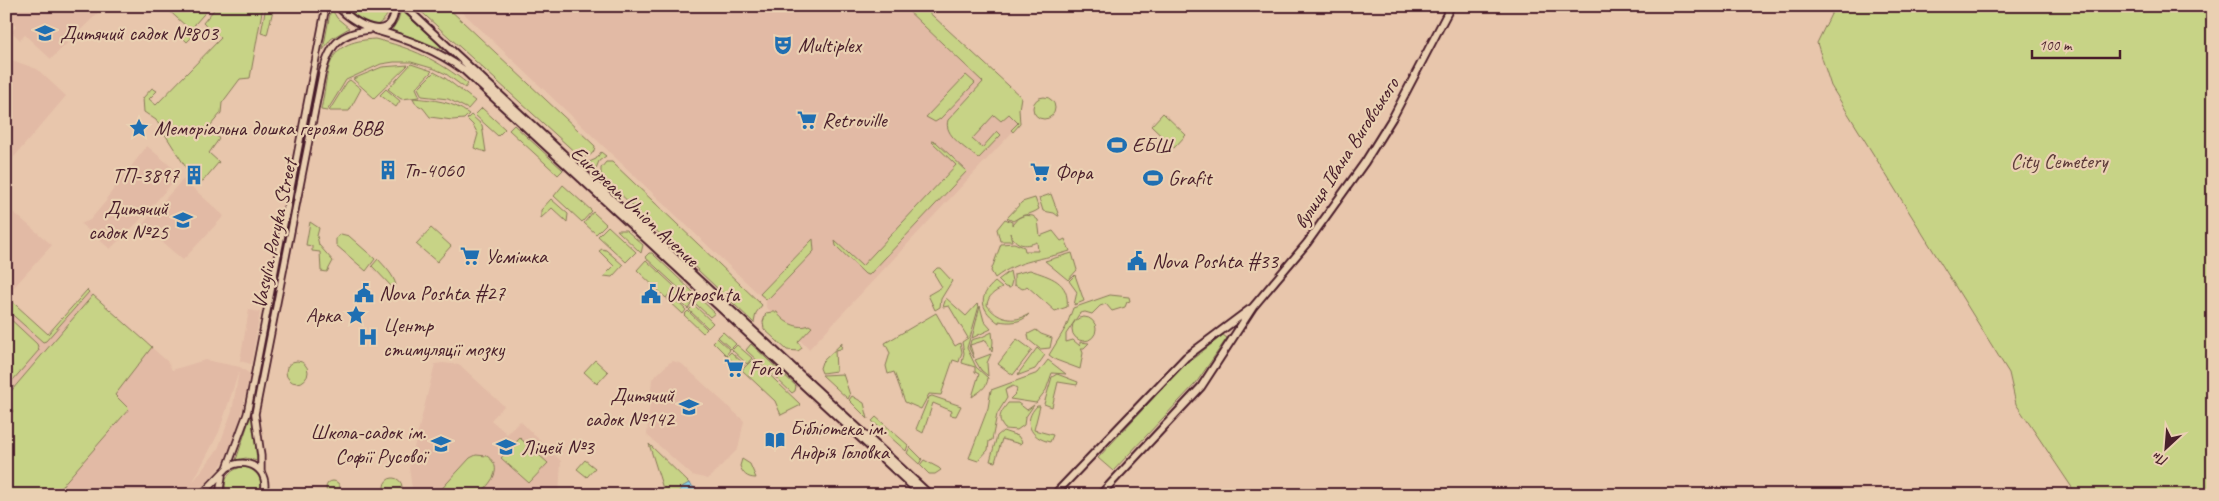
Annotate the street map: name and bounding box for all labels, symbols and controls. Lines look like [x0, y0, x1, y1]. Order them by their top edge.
place label: Дитячий садок №803 [60, 20, 219, 46]
school or university icon: Дитячий садок №803 [34, 22, 56, 44]
scale bar [2032, 28, 2119, 60]
place label: Multiplex [798, 32, 863, 58]
theatre icon: Multiplex [772, 34, 794, 56]
text: 100 m [2039, 36, 2073, 55]
street label: вулиця Івана Виговського [1287, 71, 1405, 234]
place label: Retroville [822, 107, 889, 133]
supermarket icon: Retroville [796, 109, 818, 131]
place label: Меморіальна дошка героям ВВВ [154, 115, 385, 141]
place icon: Меморіальна дошка героям ВВВ [128, 117, 150, 139]
place label: ЕБШ [1132, 132, 1174, 158]
sports icon: ЕБШ [1106, 134, 1128, 156]
street label: European Union Avenue [565, 140, 705, 273]
park label: City Cemetery [2010, 148, 2109, 174]
street label: Vasylia Poryka Street [245, 154, 303, 311]
place label: Тп-4060 [403, 157, 465, 183]
building icon: Тп-4060 [377, 159, 399, 181]
place label: Фора [1055, 159, 1094, 185]
supermarket icon: Фора [1029, 161, 1051, 183]
place label: ТП-3897 [112, 162, 181, 188]
building icon: ТП-3897 [183, 164, 205, 186]
place label: Grafit [1168, 165, 1213, 191]
sports icon: Grafit [1142, 167, 1164, 189]
place label: Дитячий садок №25 [88, 195, 170, 245]
school or university icon: Дитячий садок №25 [172, 209, 194, 231]
place label: Усмішка [485, 243, 549, 269]
supermarket icon: Усмішка [459, 245, 481, 267]
place label: Nova Poshta #33 [1152, 248, 1280, 274]
public building icon: Nova Poshta #33 [1126, 250, 1148, 272]
place label: Nova Poshta #27 [379, 280, 507, 306]
place label: Ukrposhta [666, 281, 741, 307]
public building icon: Nova Poshta #27 [353, 282, 375, 304]
public building icon: Ukrposhta [640, 283, 662, 305]
place label: Арка [306, 302, 343, 328]
place icon: Арка [345, 304, 367, 326]
place label: Центр стимуляції мозку [383, 312, 506, 362]
hospital icon: Центр стимуляції мозку [357, 326, 379, 348]
place label: Fora [749, 355, 783, 381]
supermarket icon: Fora [723, 357, 745, 379]
place label: Дитячий садок №142 [585, 382, 676, 432]
school or university icon: Дитячий садок №142 [678, 396, 700, 418]
place label: Бібліотека ім. Андрія Головка [790, 415, 891, 465]
place label: Школа-садок ім. Софії Русової [310, 419, 430, 469]
north arrow [2142, 424, 2192, 474]
library icon: Бібліотека ім. Андрія Головка [764, 429, 786, 451]
school or university icon: Школа-садок ім. Софії Русової [430, 433, 452, 455]
place label: Ліцей №3 [521, 434, 595, 460]
school or university icon: Ліцей №3 [495, 436, 517, 458]
text: Пн [2149, 448, 2171, 470]

